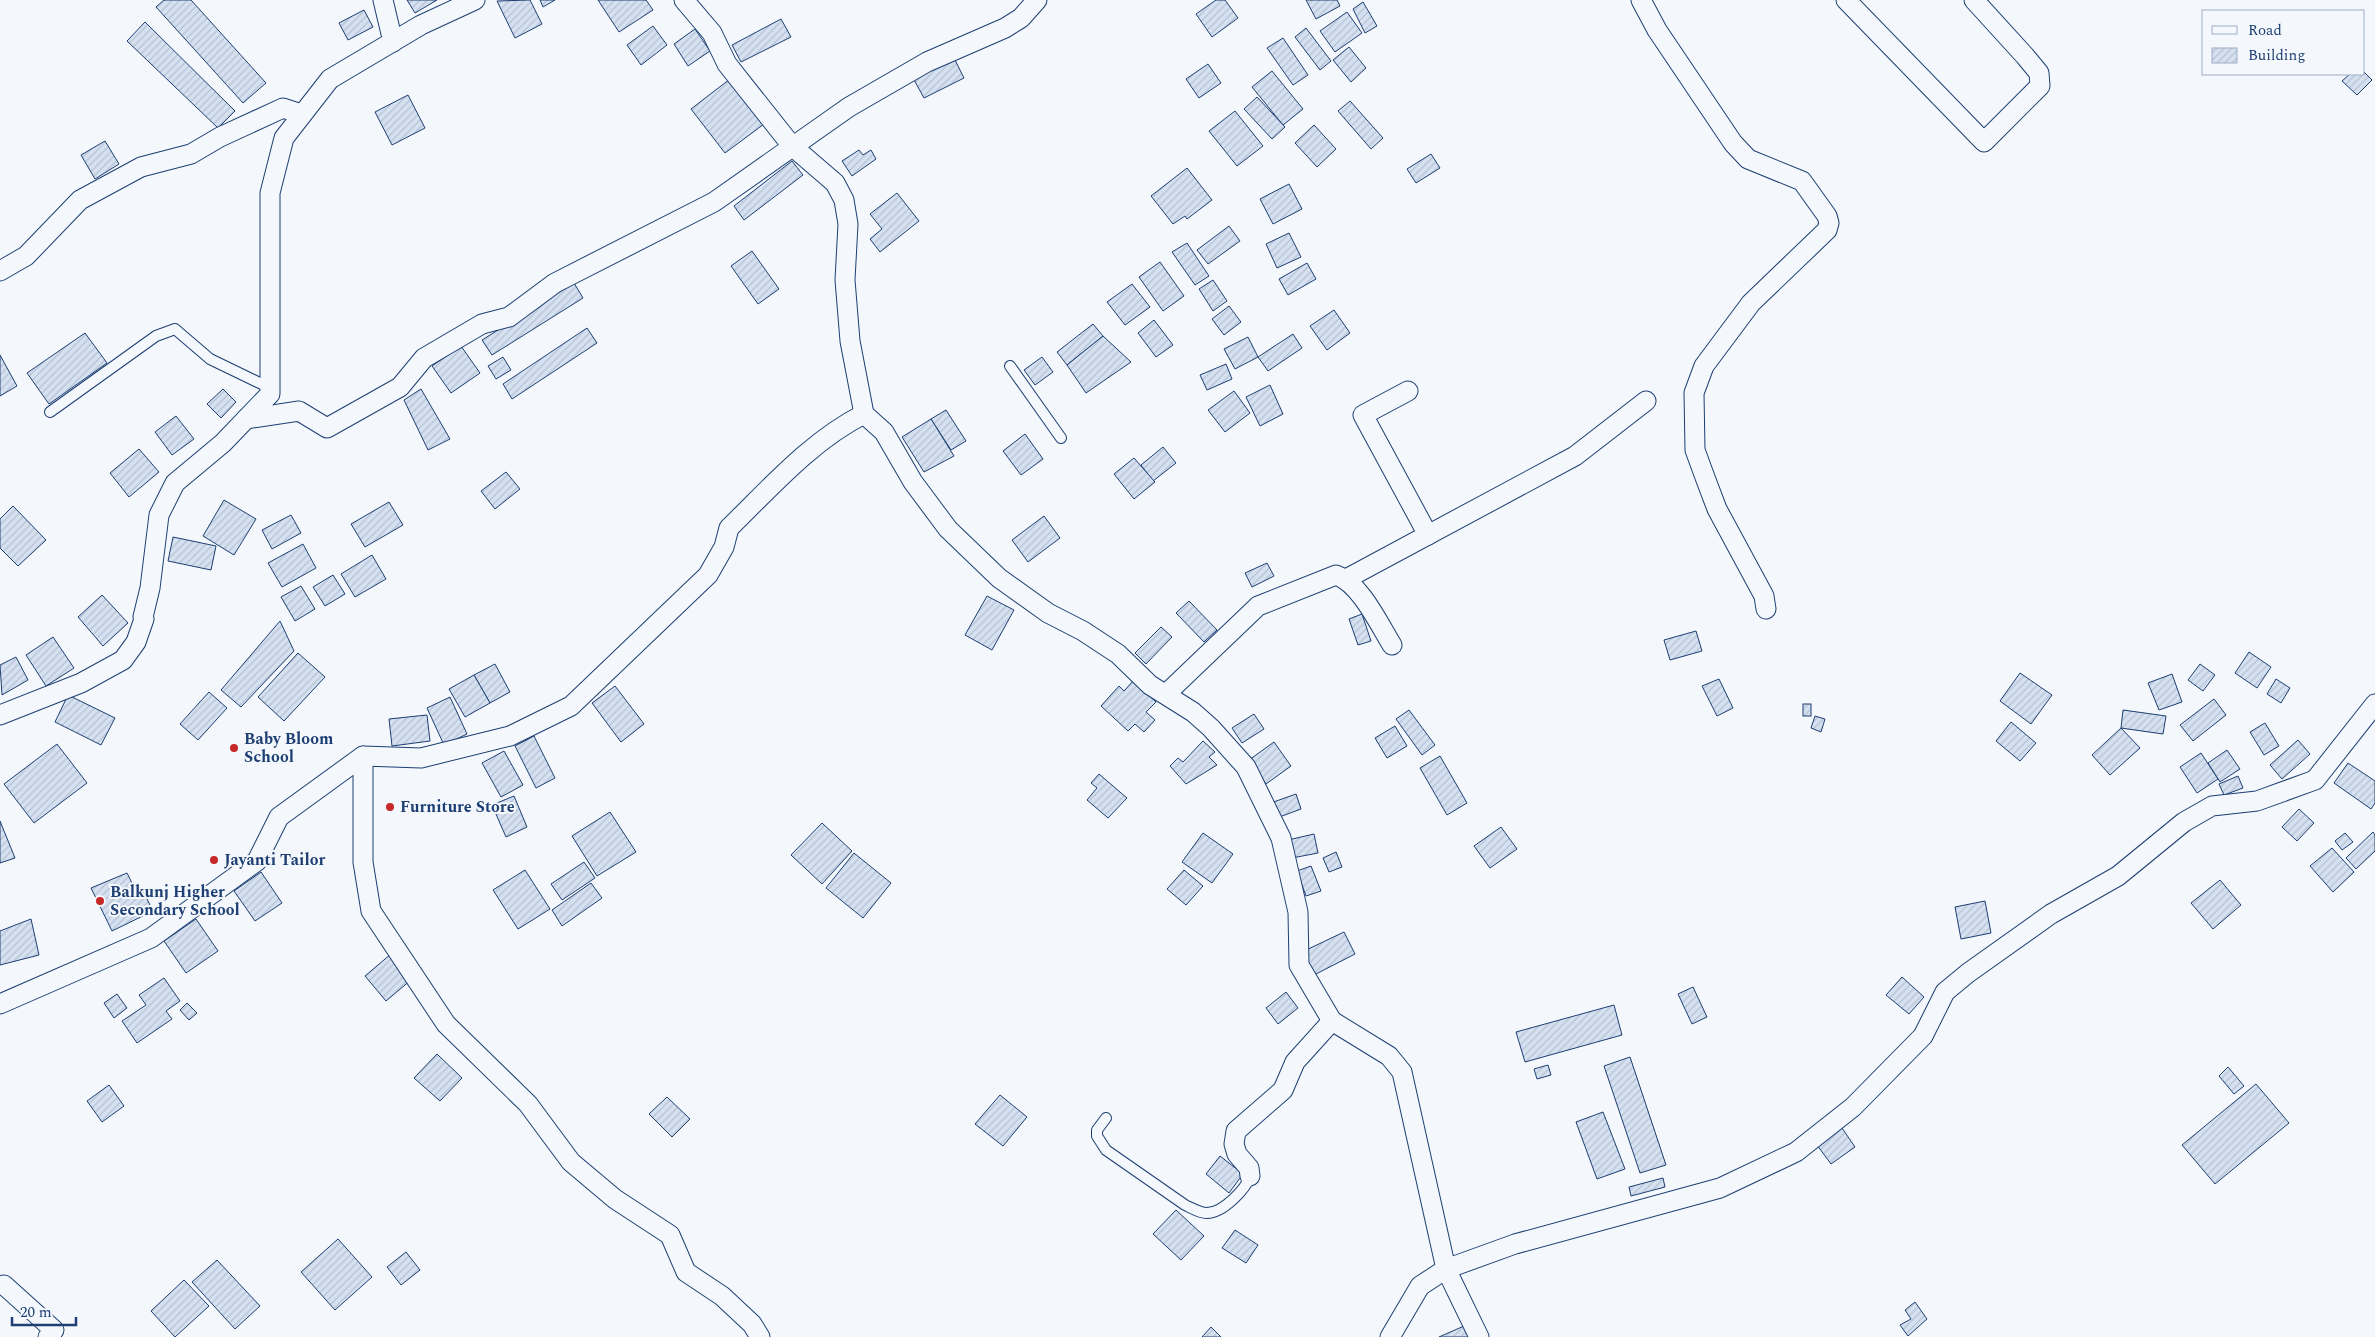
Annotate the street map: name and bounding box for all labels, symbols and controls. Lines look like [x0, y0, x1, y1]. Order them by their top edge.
legend [2202, 10, 2365, 75]
text: Road [2248, 19, 2282, 42]
text: Building [2248, 44, 2305, 67]
place label: Baby Bloom School [244, 727, 334, 769]
marker: Baby Bloom School [228, 742, 240, 754]
place label: Furniture Store [400, 795, 515, 819]
marker: Furniture Store [384, 801, 396, 813]
place label: Jayanti Tailor [224, 848, 325, 872]
marker: Jayanti Tailor [208, 854, 220, 866]
place label: Balkunj Higher Secondary School [110, 880, 240, 922]
marker: Balkunj Higher Secondary School [94, 895, 106, 907]
scale bar [12, 1294, 76, 1326]
text: 20 m [20, 1301, 52, 1324]

